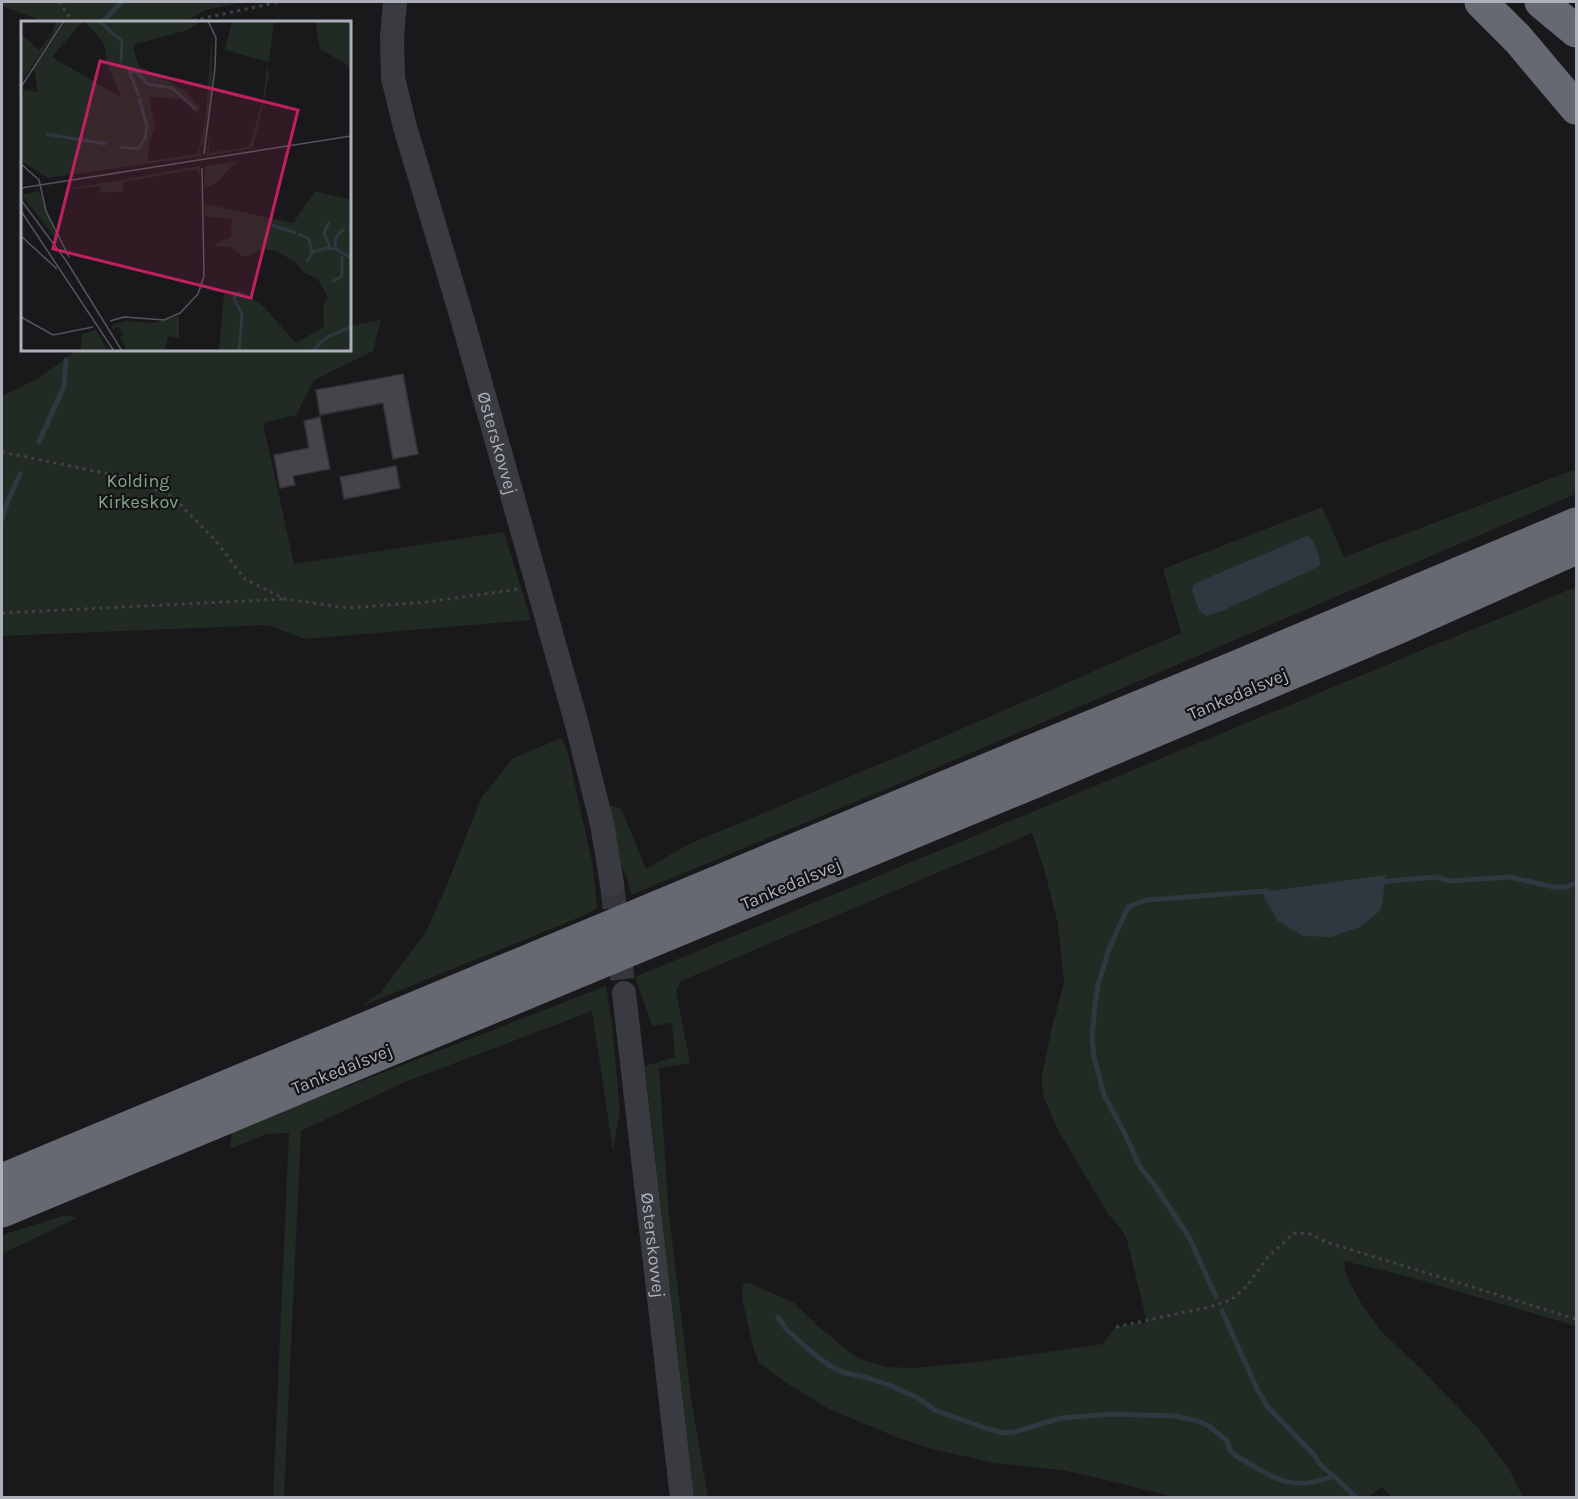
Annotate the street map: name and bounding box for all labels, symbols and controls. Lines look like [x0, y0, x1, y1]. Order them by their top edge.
inset map [21, 21, 351, 351]
street label: Østerskovvej [472, 389, 522, 497]
park label: Kolding Kirkeskov [98, 470, 178, 513]
street label: Tankedalsvej [1185, 663, 1291, 725]
street label: Tankedalsvej [738, 853, 844, 915]
street label: Tankedalsvej [288, 1039, 396, 1099]
street label: Østerskovvej [636, 1191, 670, 1299]

